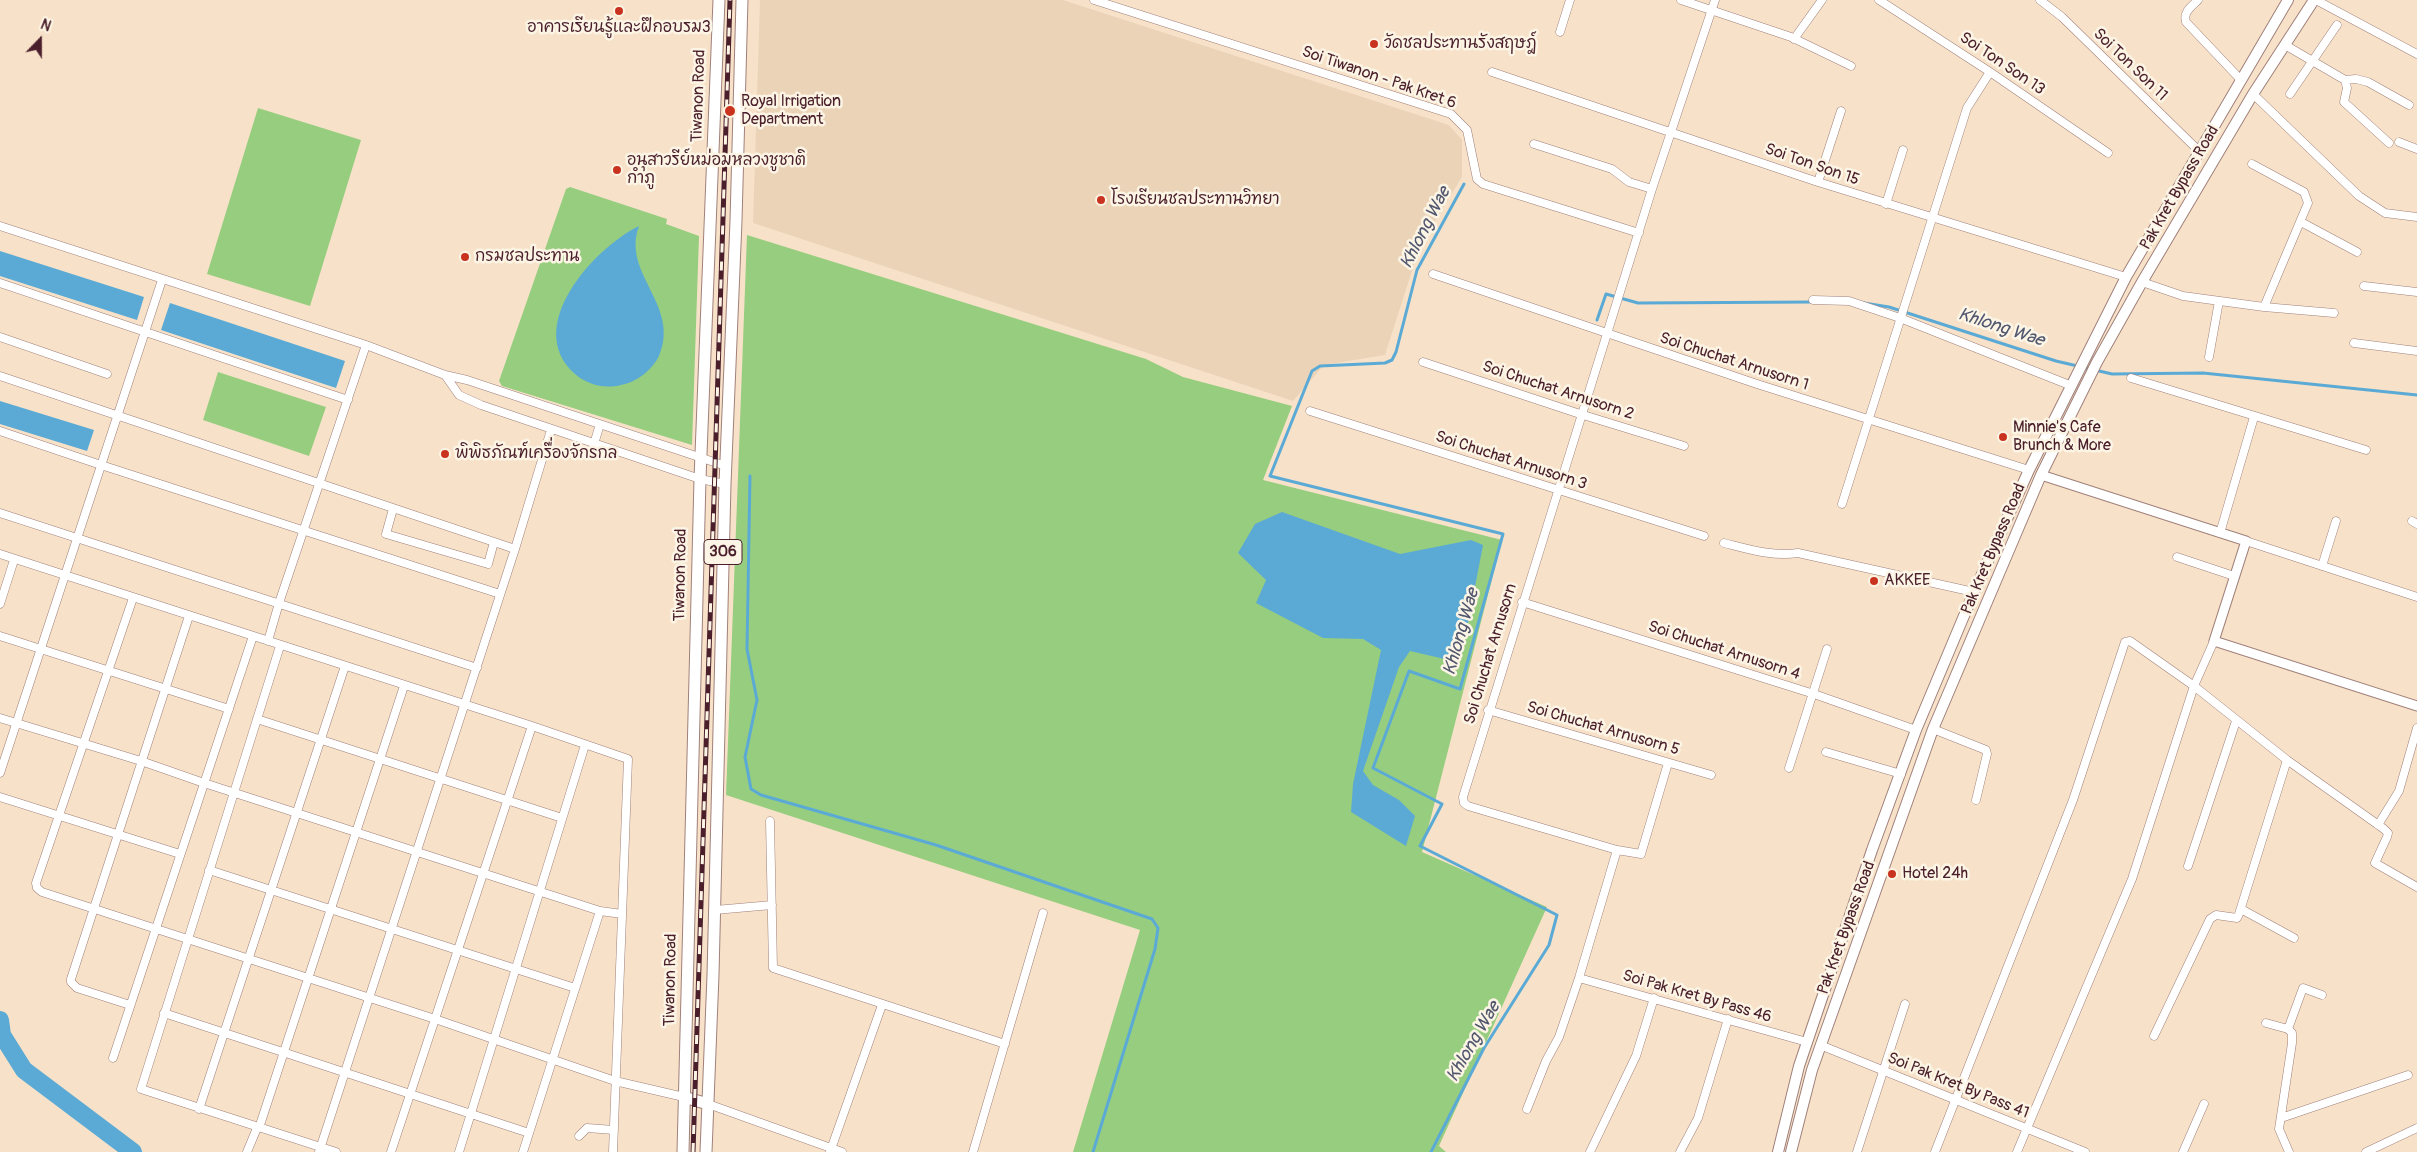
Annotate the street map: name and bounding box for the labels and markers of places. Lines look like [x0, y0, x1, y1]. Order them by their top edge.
marker: อาคารเรียนรู้และฝึกอบรม3 [613, 5, 625, 17]
place label: อาคารเรียนรู้และฝึกอบรม3 [527, 18, 711, 38]
place label: วัดชลประทานรังสฤษฎ์ [1384, 34, 1537, 54]
marker: วัดชลประทานรังสฤษฎ์ [1368, 38, 1380, 50]
place label: Royal Irrigation Department [741, 92, 841, 130]
marker: Royal Irrigation Department [723, 104, 737, 118]
place label: อนุสาวรีย์หม่อมหลวงชูชาติ กำภู [627, 151, 806, 189]
marker: อนุสาวรีย์หม่อมหลวงชูชาติ กำภู [611, 164, 623, 176]
place label: โรงเรียนชลประทานวิทยา [1111, 190, 1280, 210]
marker: โรงเรียนชลประทานวิทยา [1095, 194, 1107, 206]
place label: กรมชลประทาน [475, 247, 580, 267]
marker: กรมชลประทาน [459, 251, 471, 263]
place label: Minnie's Cafe Brunch & More [2013, 418, 2111, 456]
marker: Minnie's Cafe Brunch & More [1997, 431, 2009, 443]
place label: พิพิธภัณฑ์เครื่องจักรกล [455, 444, 617, 464]
marker: พิพิธภัณฑ์เครื่องจักรกล [439, 448, 451, 460]
place label: AKKEE [1884, 571, 1930, 591]
marker: AKKEE [1868, 575, 1880, 587]
place label: Hotel 24h [1902, 864, 1968, 884]
marker: Hotel 24h [1886, 868, 1898, 880]

